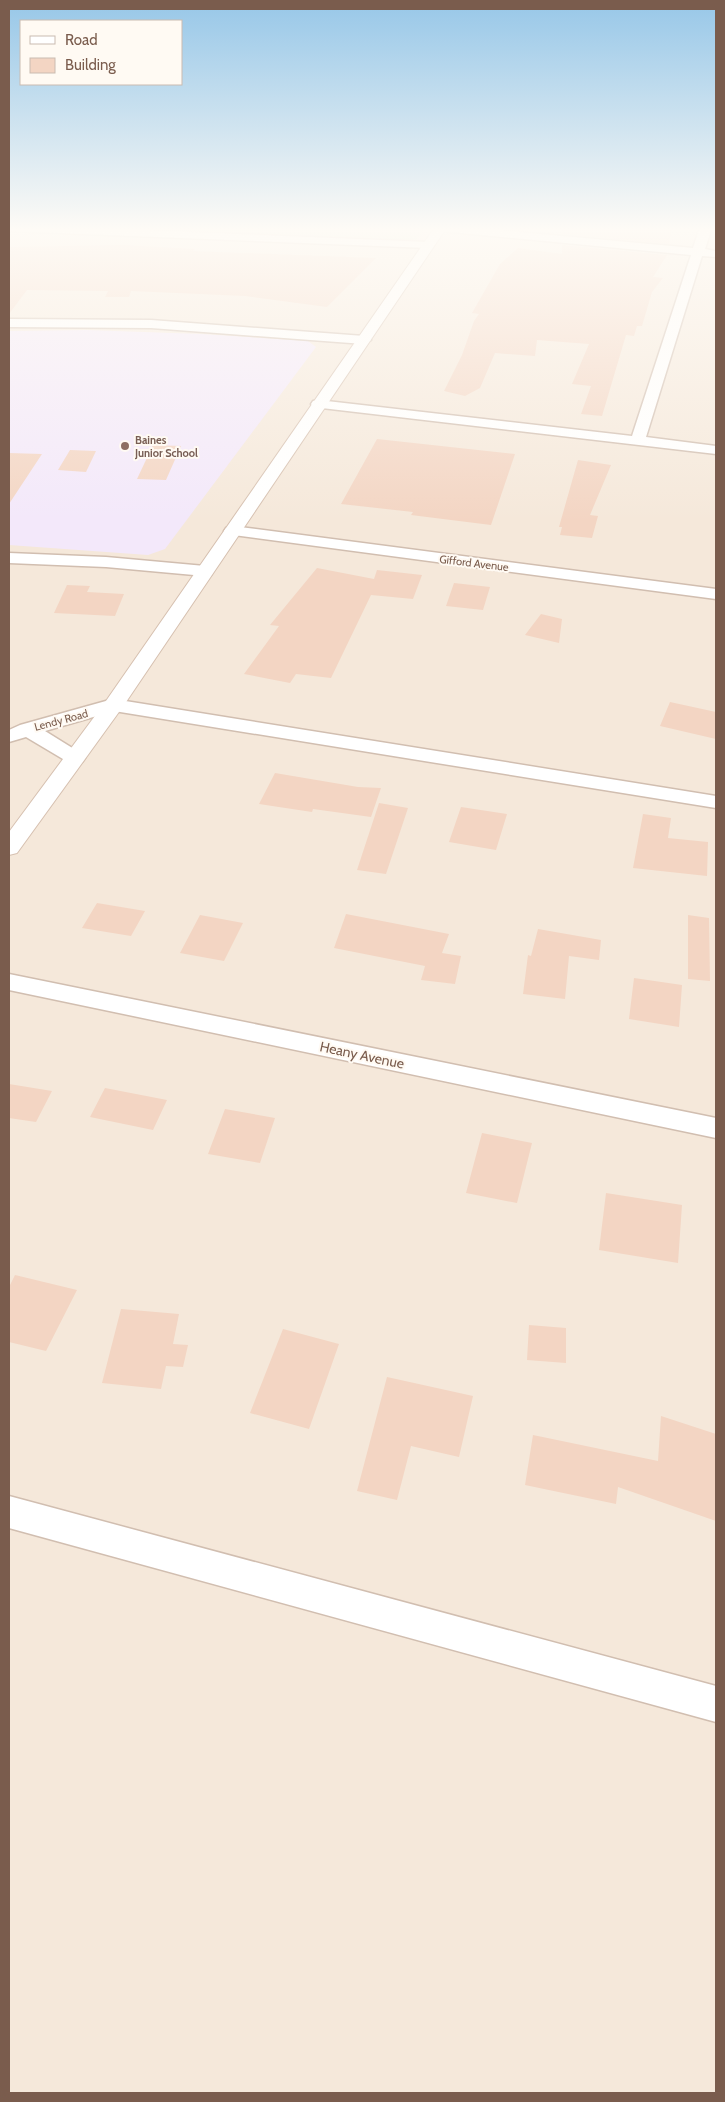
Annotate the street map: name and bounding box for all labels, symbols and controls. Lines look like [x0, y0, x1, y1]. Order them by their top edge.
legend [20, 20, 182, 85]
text: Road [65, 31, 98, 49]
text: Building [65, 56, 116, 74]
place label: Baines Junior School [134, 433, 198, 460]
marker: Baines Junior School [119, 440, 131, 452]
street label: Gifford Avenue [439, 552, 510, 574]
street label: Lendy Road [33, 706, 89, 734]
street label: Heany Avenue [318, 1037, 406, 1073]

